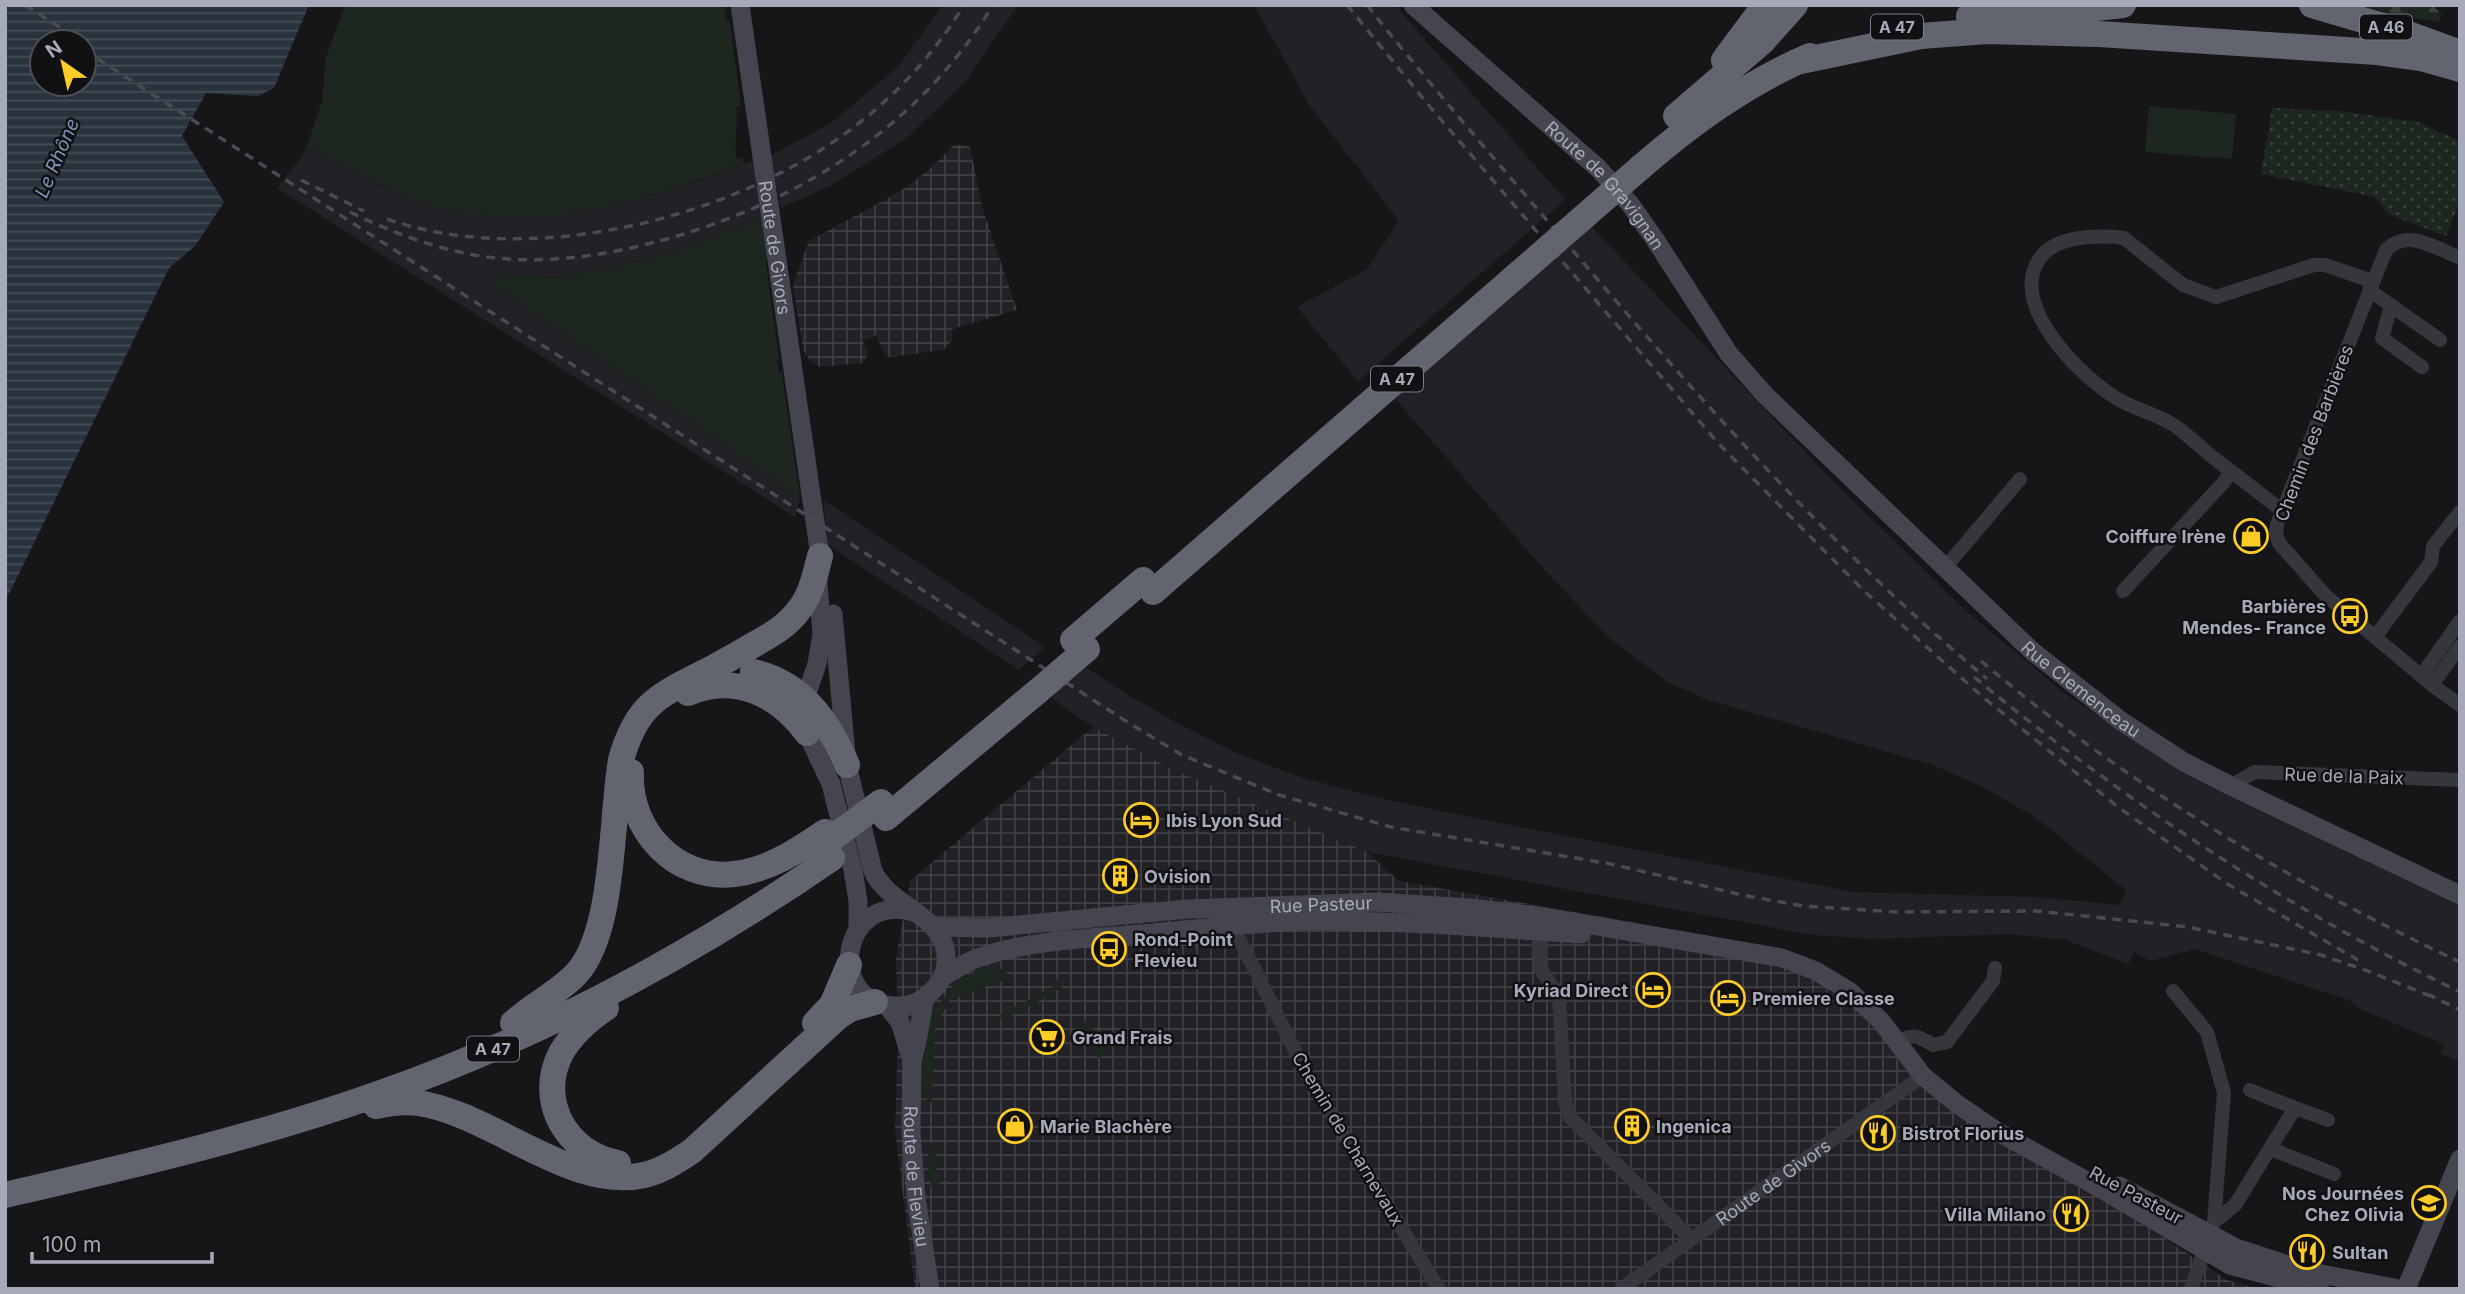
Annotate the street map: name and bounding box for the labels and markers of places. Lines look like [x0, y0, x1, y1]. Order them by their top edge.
shop icon: Coiffure Irène [2232, 517, 2270, 555]
place label: Coiffure Irène [2106, 526, 2226, 547]
place label: Barbières Mendes- France [2182, 596, 2326, 638]
bus stop icon: Barbières Mendes- France [2331, 597, 2369, 635]
hotel icon: Ibis Lyon Sud [1122, 801, 1160, 839]
place label: Ibis Lyon Sud [1166, 810, 1282, 831]
building icon: Ovision [1101, 857, 1139, 895]
place label: Ovision [1144, 866, 1211, 887]
place label: Rond-Point Flevieu [1134, 929, 1233, 971]
bus stop icon: Rond-Point Flevieu [1090, 930, 1128, 968]
hotel icon: Kyriad Direct [1634, 971, 1672, 1009]
hotel icon: Premiere Classe [1709, 979, 1747, 1017]
place label: Kyriad Direct [1514, 980, 1628, 1001]
place label: Premiere Classe [1752, 988, 1895, 1009]
supermarket icon: Grand Frais [1028, 1018, 1066, 1056]
place label: Grand Frais [1072, 1027, 1173, 1048]
shop icon: Marie Blachère [996, 1107, 1034, 1145]
building icon: Ingenica [1613, 1107, 1651, 1145]
restaurant icon: Bistrot Florius [1859, 1114, 1897, 1152]
place label: Marie Blachère [1040, 1116, 1172, 1137]
place label: Ingenica [1656, 1116, 1732, 1137]
place label: Bistrot Florius [1902, 1123, 2024, 1144]
place label: Nos Journées Chez Olivia [2282, 1183, 2404, 1225]
school or university icon: Nos Journées Chez Olivia [2410, 1184, 2448, 1222]
restaurant icon: Villa Milano [2052, 1195, 2090, 1233]
place label: Villa Milano [1944, 1204, 2046, 1225]
restaurant icon: Sultan [2288, 1233, 2326, 1271]
place label: Sultan [2332, 1242, 2388, 1263]

